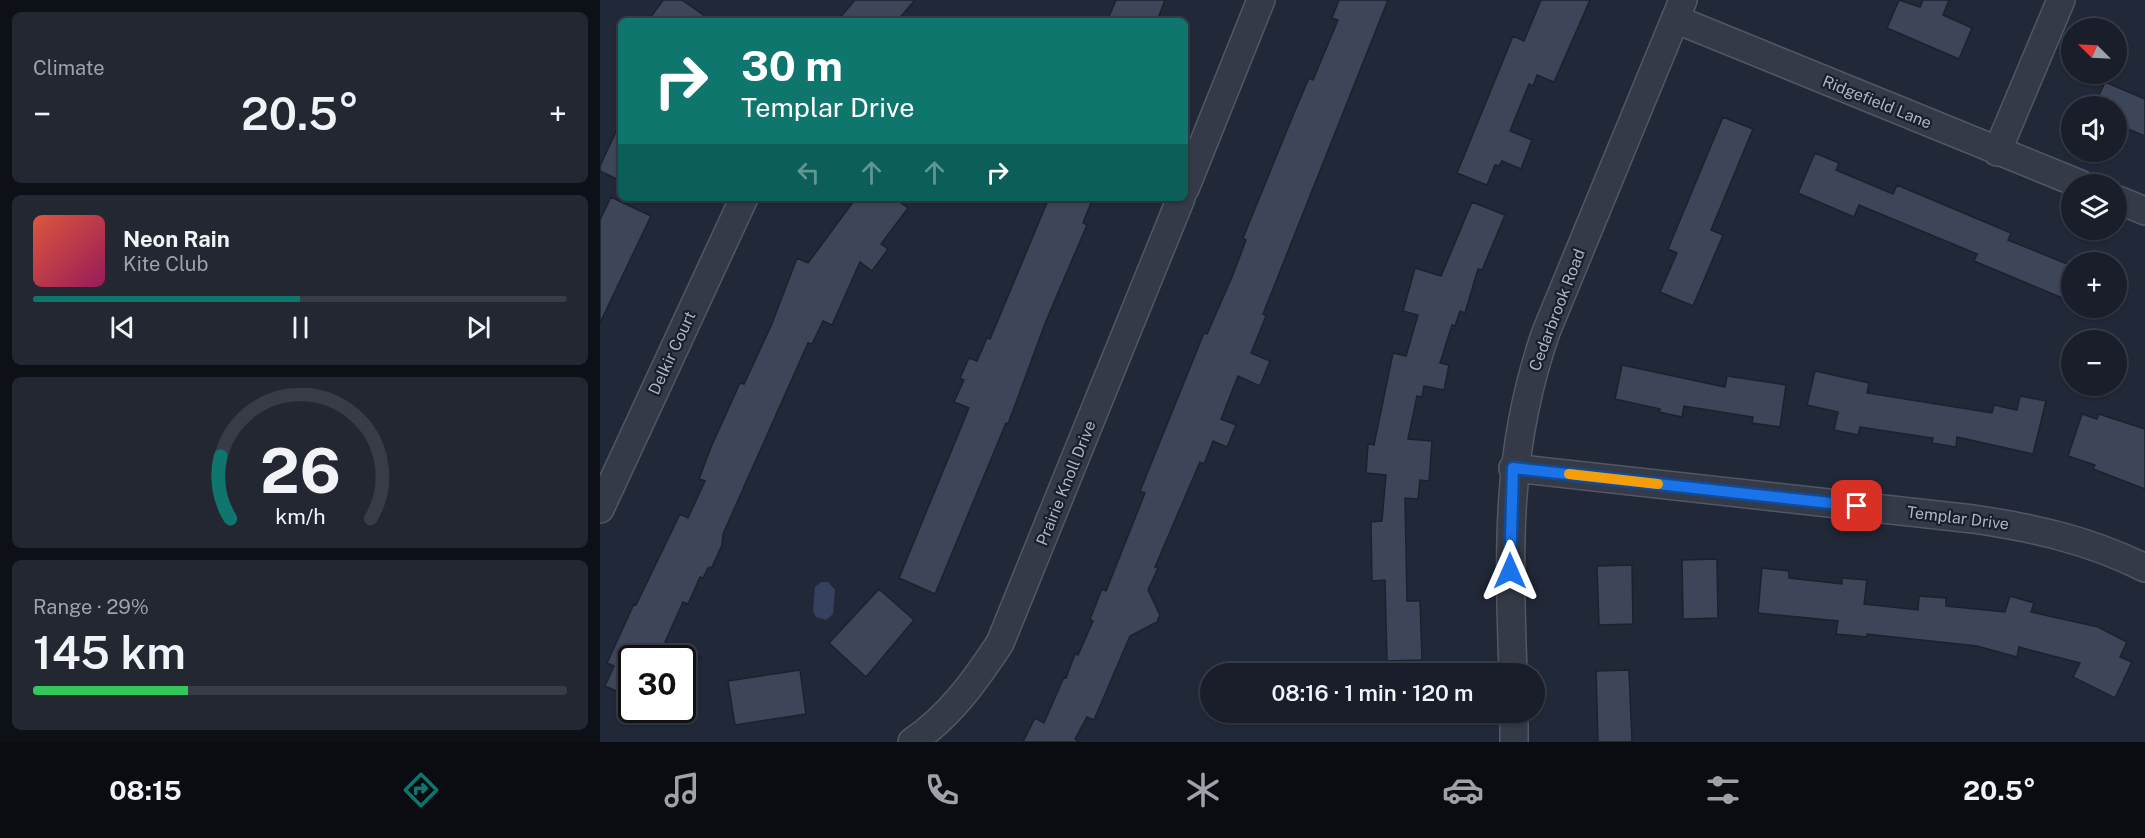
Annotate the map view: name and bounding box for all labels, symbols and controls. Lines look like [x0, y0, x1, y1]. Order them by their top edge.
north arrow [2061, 18, 2127, 84]
map controls [2061, 18, 2127, 396]
text: 30 m [741, 41, 843, 90]
icon: right [642, 42, 720, 120]
text: Climate [33, 56, 105, 80]
street label: Ridgefield Lane [1820, 71, 1934, 133]
text: 20.5° [241, 87, 359, 140]
text: Templar Drive [741, 91, 915, 123]
text: − [33, 95, 51, 133]
text: + [549, 95, 567, 133]
button: sound [2061, 96, 2127, 162]
icon: left [792, 156, 825, 189]
icon: ahead [855, 156, 888, 189]
icon: ahead [918, 156, 951, 189]
icon: right [981, 156, 1014, 189]
button: layers [2061, 174, 2127, 240]
text: Neon Rain [123, 226, 230, 252]
street label: Cedarbrook Road [1525, 246, 1589, 374]
text: Kite Club [123, 252, 208, 276]
button: + [2061, 252, 2127, 318]
street label: Delkir Court [644, 308, 700, 398]
icon: previous [106, 311, 139, 344]
icon: pause [284, 311, 317, 344]
icon: next [462, 311, 495, 344]
button: − [2061, 330, 2127, 396]
street label: Prairie Knoll Drive [1032, 418, 1100, 548]
text: 26 [260, 434, 340, 507]
pin [1831, 480, 1882, 531]
icon: arrive [1840, 489, 1873, 522]
street label: Templar Drive [1906, 502, 2010, 534]
text: km/h [275, 505, 325, 530]
position arrow [1478, 539, 1542, 603]
text: Range · 29% [33, 595, 149, 619]
text: 145 km [33, 626, 186, 679]
speed limit sign: 30 [618, 645, 696, 723]
text: 08:16 · 1 min · 120 m [1272, 680, 1473, 706]
icon: directions [400, 769, 442, 811]
icon: music [661, 769, 703, 811]
icon: phone [921, 769, 963, 811]
icon: climate [1182, 769, 1224, 811]
icon: car [1442, 769, 1484, 811]
icon: filters [1702, 769, 1744, 811]
text: 08:15 [109, 774, 182, 806]
text: 20.5° [1963, 774, 2036, 806]

